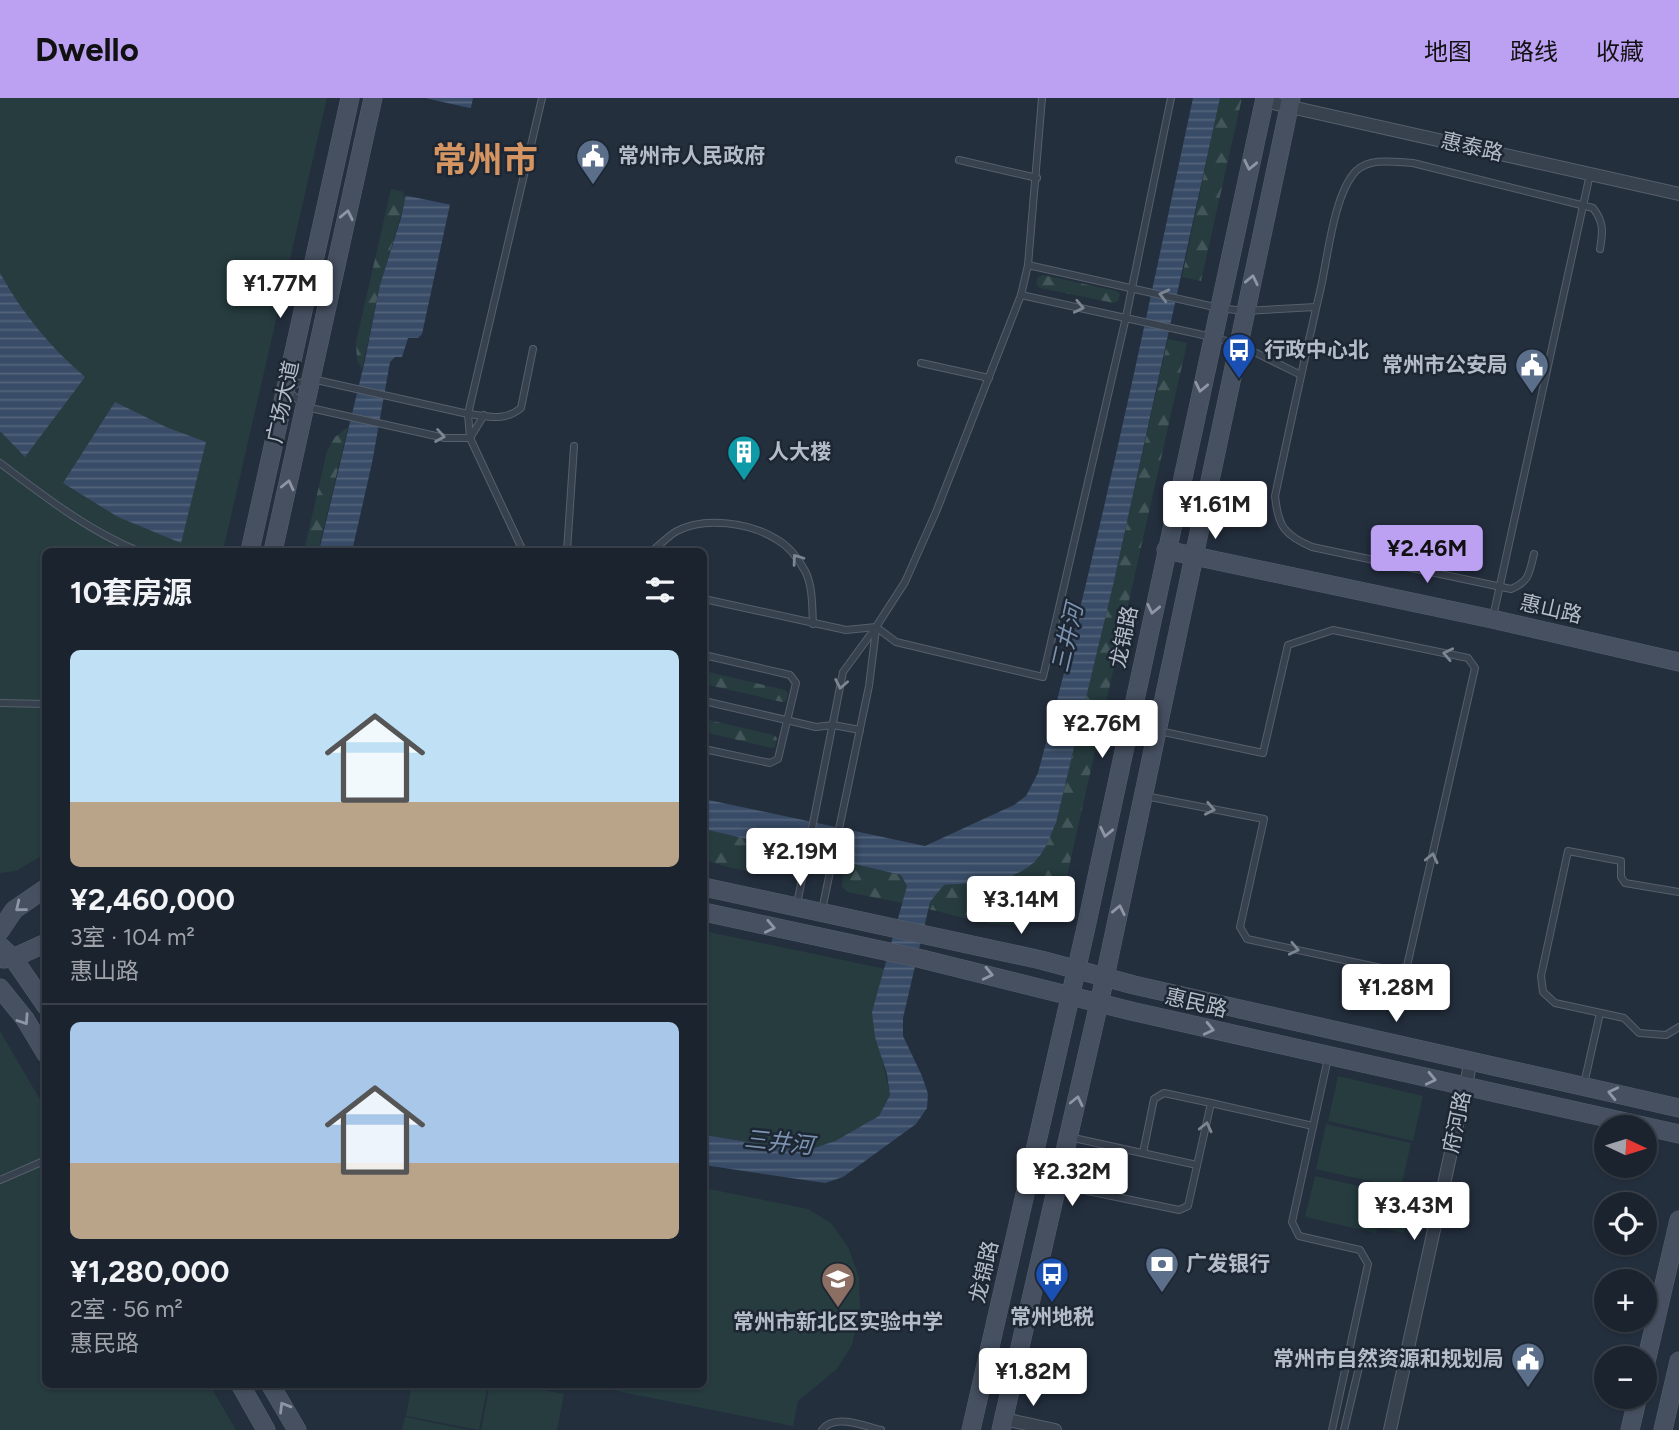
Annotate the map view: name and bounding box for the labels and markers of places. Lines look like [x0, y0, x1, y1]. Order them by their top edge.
public building icon: 常州市人民政府 [574, 137, 612, 186]
place label: 常州市人民政府 [618, 143, 765, 168]
pin: ¥1.77M [223, 260, 337, 320]
bus stop icon: 行政中心北 [1220, 331, 1258, 380]
place label: 行政中心北 [1264, 337, 1369, 362]
public building icon: 常州市公安局 [1513, 346, 1551, 395]
place label: 常州市公安局 [1382, 352, 1508, 377]
building icon: 人大楼 [725, 433, 763, 482]
place label: 人大楼 [768, 439, 831, 464]
pin: ¥1.61M [1158, 482, 1272, 541]
pin: ¥2.46M [1370, 526, 1484, 585]
pin: ¥2.76M [1045, 700, 1159, 760]
pin: ¥2.19M [743, 828, 857, 888]
pin: ¥3.14M [964, 876, 1078, 936]
pin: ¥1.28M [1339, 964, 1453, 1024]
pin: ¥2.32M [1015, 1148, 1129, 1208]
pin: ¥3.43M [1357, 1182, 1471, 1242]
bank icon: 广发银行 [1143, 1245, 1181, 1294]
place label: 广发银行 [1186, 1251, 1270, 1276]
bus stop icon: 常州地税 [1033, 1255, 1071, 1304]
school or university icon: 常州市新北区实验中学 [819, 1260, 857, 1309]
place label: 常州地税 [1010, 1304, 1094, 1329]
place label: 常州市新北区实验中学 [733, 1309, 943, 1334]
public building icon: 常州市自然资源和规划局 [1509, 1340, 1547, 1389]
place label: 常州市自然资源和规划局 [1273, 1346, 1504, 1371]
pin: ¥1.82M [976, 1348, 1090, 1408]

